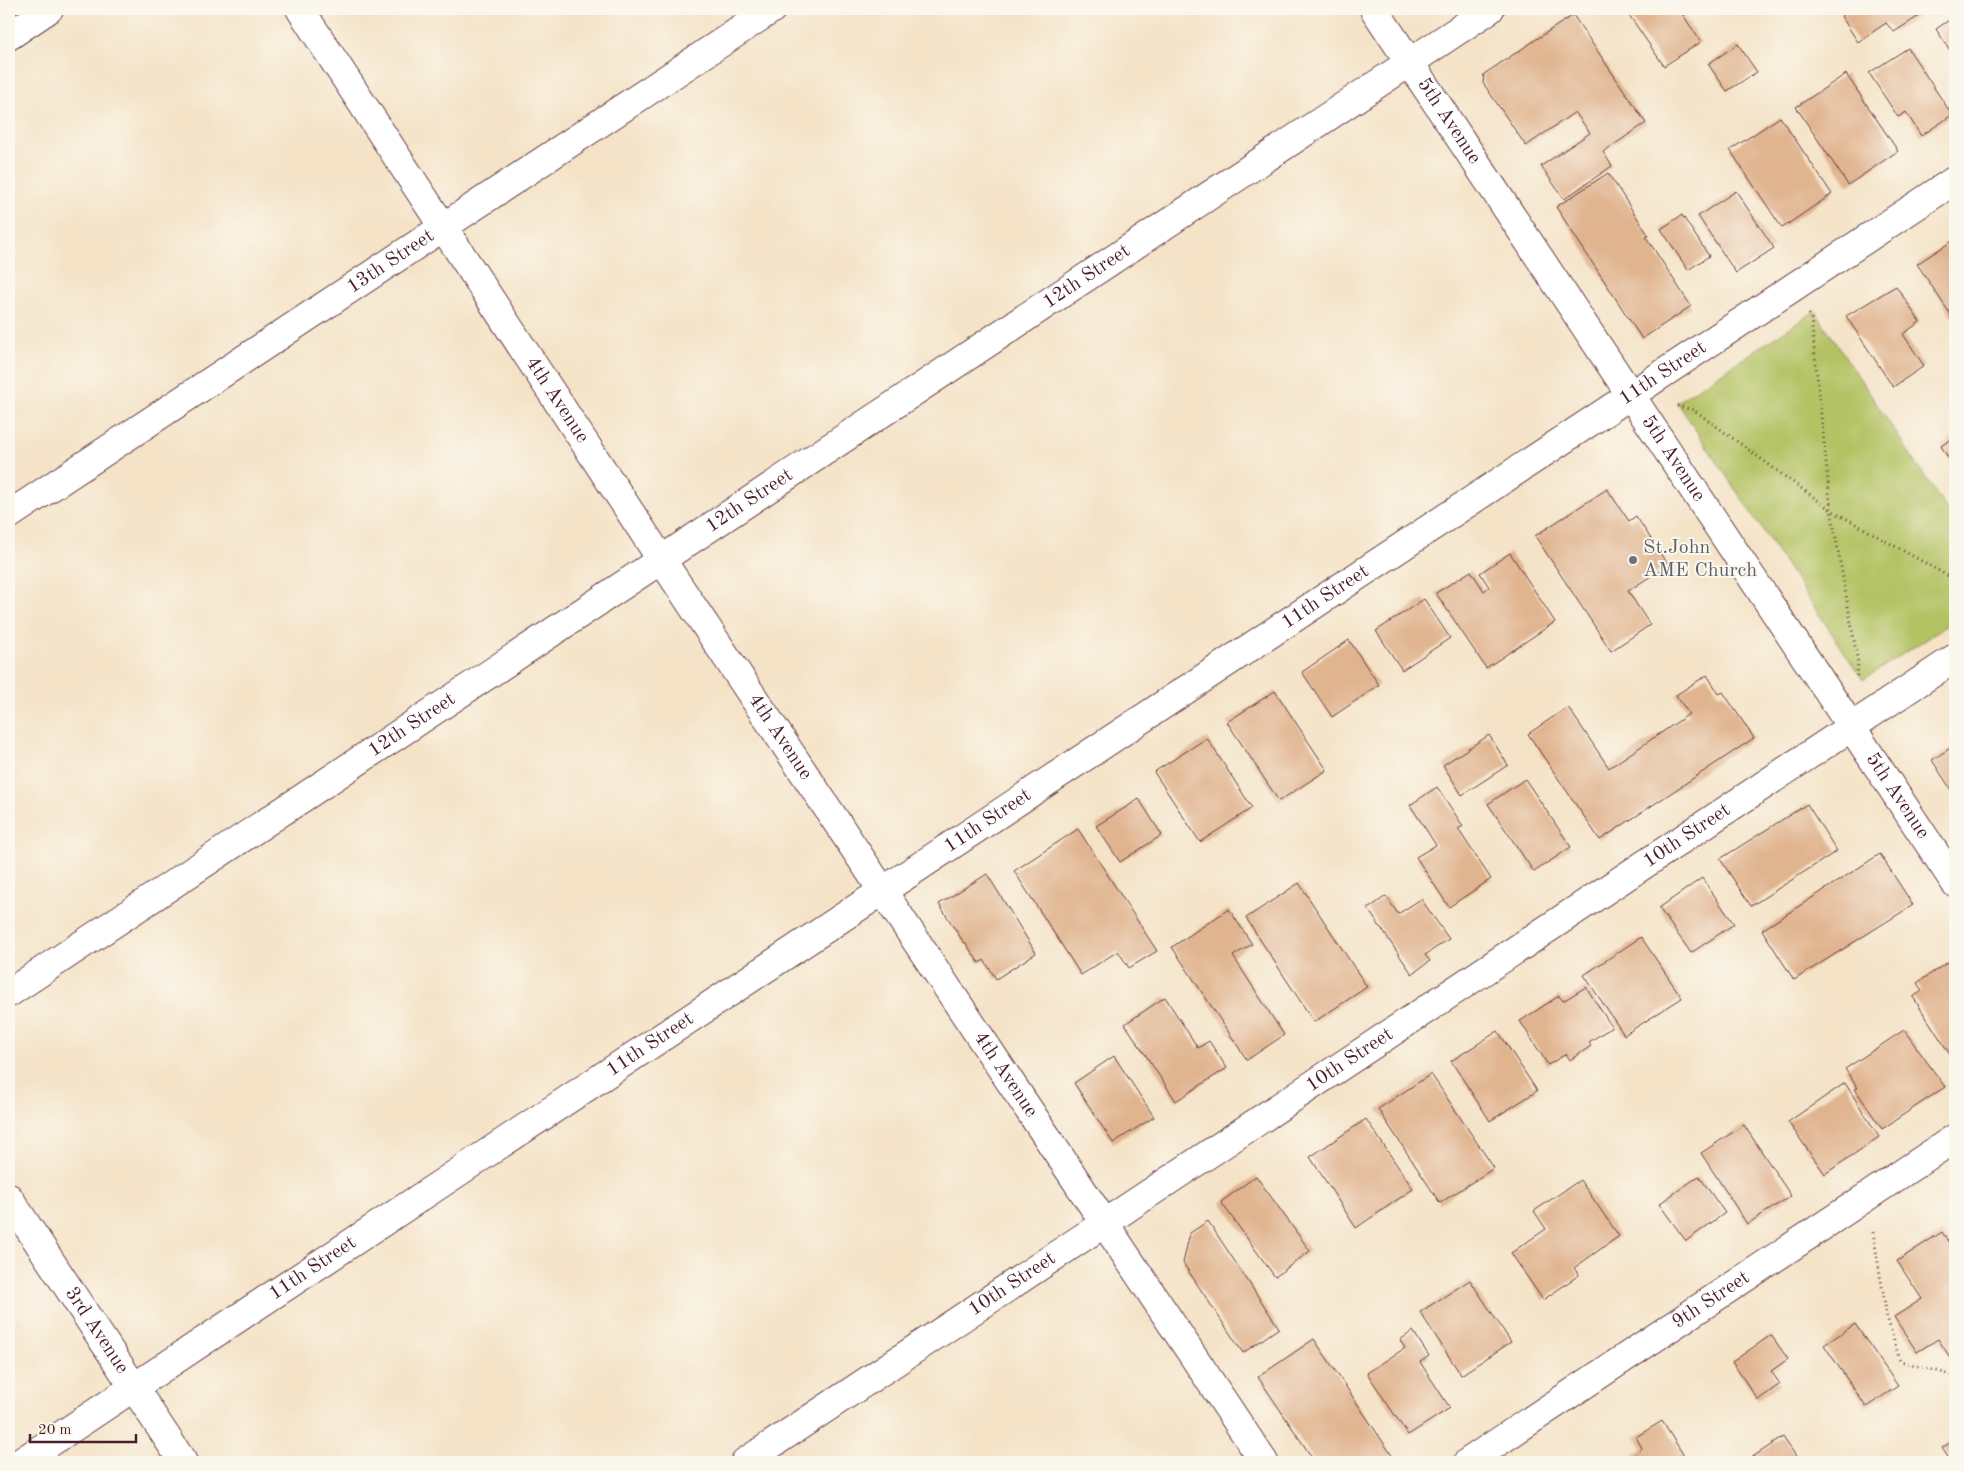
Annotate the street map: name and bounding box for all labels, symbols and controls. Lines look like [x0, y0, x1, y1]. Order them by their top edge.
street label: 5th Avenue [1413, 75, 1484, 168]
street label: 13th Street [344, 226, 438, 298]
street label: 12th Street [1040, 241, 1134, 313]
street label: 11th Street [1616, 338, 1710, 409]
street label: 4th Avenue [521, 354, 592, 447]
street label: 5th Avenue [1637, 412, 1709, 505]
street label: 12th Street [702, 465, 797, 537]
place label: St.John AME Church [1643, 538, 1757, 581]
marker: St.John AME Church [1627, 554, 1639, 566]
street label: 11th Street [1278, 561, 1373, 633]
street label: 12th Street [365, 689, 459, 761]
street label: 4th Avenue [744, 690, 816, 784]
street label: 5th Avenue [1862, 749, 1933, 843]
street label: 11th Street [941, 785, 1035, 857]
street label: 10th Street [1640, 800, 1734, 872]
street label: 11th Street [603, 1009, 697, 1081]
street label: 10th Street [1303, 1024, 1397, 1096]
street label: 4th Avenue [970, 1028, 1041, 1121]
street label: 11th Street [266, 1233, 360, 1305]
street label: 10th Street [965, 1248, 1059, 1320]
street label: 9th Street [1669, 1268, 1753, 1333]
street label: 3rd Avenue [61, 1284, 132, 1378]
scale bar [30, 1411, 136, 1443]
text: 20 m [38, 1423, 72, 1438]

